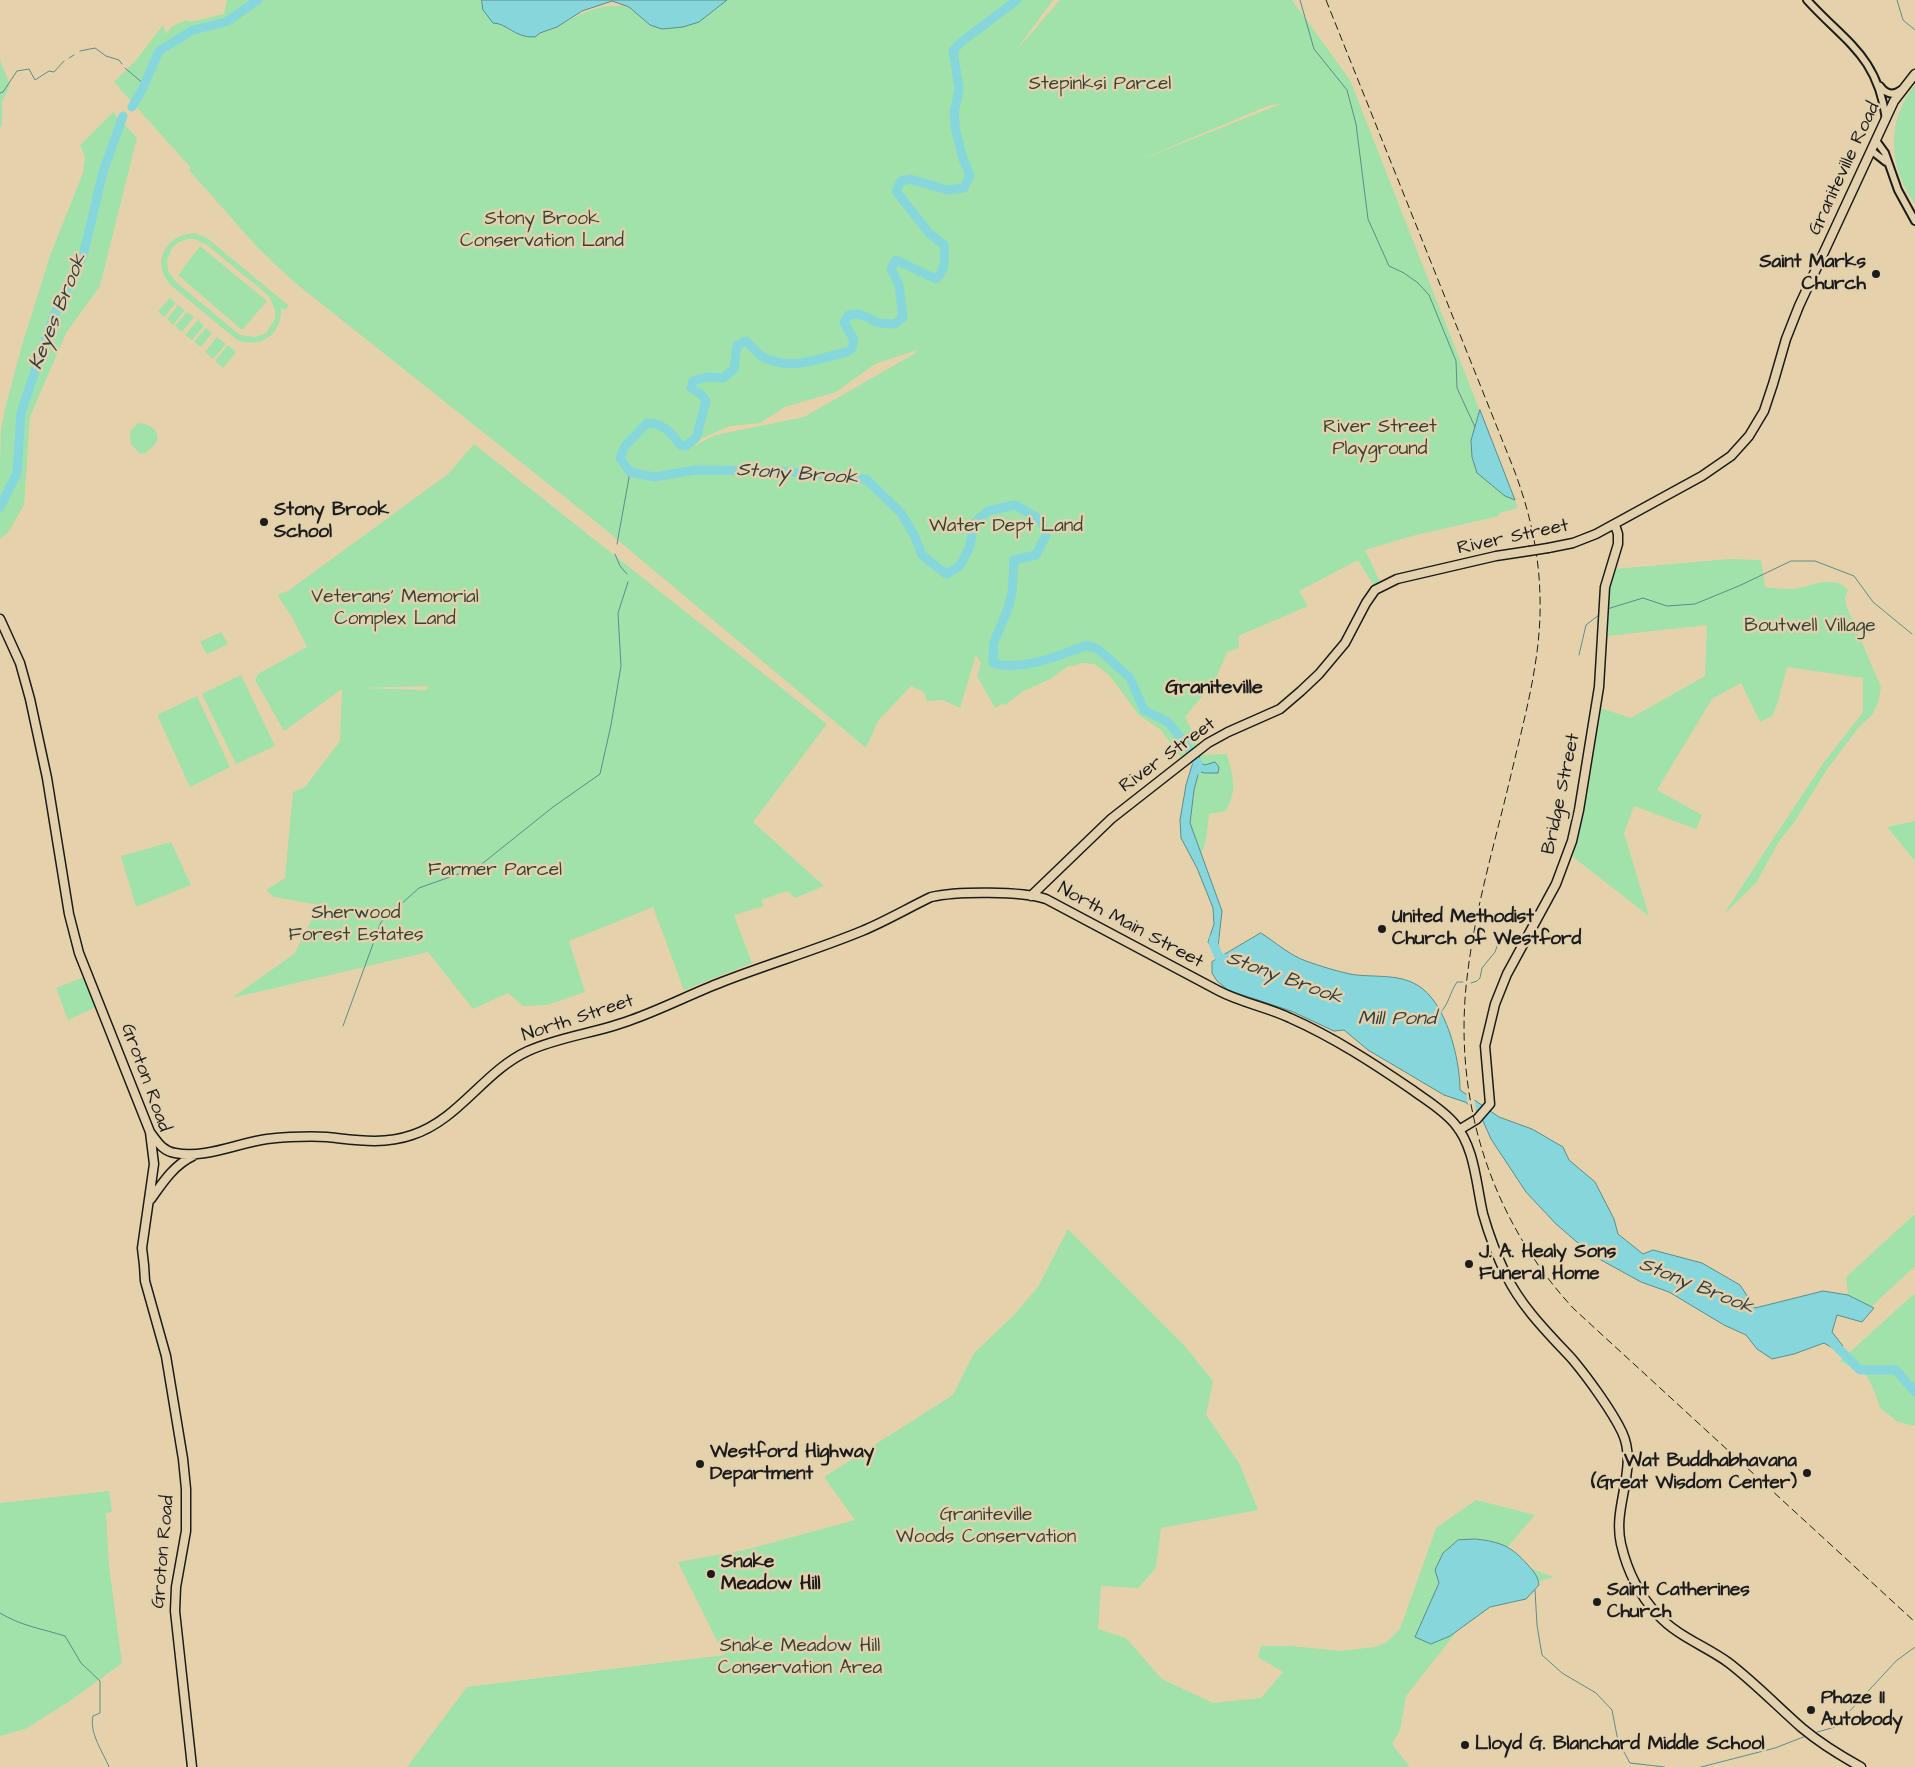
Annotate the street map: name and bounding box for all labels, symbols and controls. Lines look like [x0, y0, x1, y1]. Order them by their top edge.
park label: Stepinksi Parcel [1029, 74, 1171, 96]
street label: Graniteville Road [1804, 99, 1886, 239]
park label: Stony Brook Conservation Land [460, 209, 624, 253]
water label: Keyes Brook [25, 251, 93, 373]
place label: Saint Marks Church [1759, 252, 1866, 296]
marker: Saint Marks Church [1870, 268, 1882, 280]
park label: River Street Playground [1323, 417, 1437, 461]
water label: Stony Brook [736, 459, 858, 491]
place label: Stony Brook School [274, 500, 389, 544]
street label: River Street [1455, 515, 1571, 561]
marker: Stony Brook School [258, 516, 270, 528]
park label: Water Dept Land [929, 516, 1083, 538]
park label: Veterans' Memorial Complex Land [311, 587, 479, 631]
park label: Boutwell Village [1744, 616, 1876, 638]
district label: Graniteville [1165, 677, 1263, 701]
street label: River Street [1115, 713, 1221, 799]
street label: Bridge Street [1538, 732, 1586, 856]
park label: Farmer Parcel [428, 860, 562, 882]
street label: North Main Street [1053, 878, 1207, 974]
park label: Sherwood Forest Estates [288, 903, 424, 947]
place label: United Methodist Church of Westford [1392, 907, 1581, 951]
marker: United Methodist Church of Westford [1376, 923, 1388, 935]
water label: Stony Brook [1223, 947, 1345, 1011]
street label: North Street [519, 990, 637, 1048]
water label: Mill Pond [1358, 1008, 1436, 1032]
street label: Groton Road [115, 1021, 175, 1135]
place label: J. A. Healy Sons Funeral Home [1479, 1242, 1616, 1286]
water label: Stony Brook [1635, 1253, 1757, 1321]
marker: J. A. Healy Sons Funeral Home [1463, 1258, 1475, 1270]
place label: Westford Highway Department [710, 1442, 874, 1486]
place label: Wat Buddhabhavana (Great Wisdom Center) [1591, 1451, 1797, 1495]
marker: Westford Highway Department [694, 1458, 706, 1470]
marker: Wat Buddhabhavana (Great Wisdom Center) [1801, 1467, 1813, 1479]
street label: Groton Road [148, 1495, 180, 1609]
park label: Graniteville Woods Conservation [896, 1505, 1076, 1549]
place label: Snake Meadow Hill [721, 1552, 820, 1596]
marker: Snake Meadow Hill [705, 1568, 717, 1580]
place label: Saint Catherines Church [1607, 1580, 1750, 1624]
marker: Saint Catherines Church [1591, 1596, 1603, 1608]
park label: Snake Meadow Hill Conservation Area [718, 1636, 882, 1680]
place label: Phaze II Autobody [1821, 1688, 1903, 1732]
marker: Phaze II Autobody [1805, 1704, 1817, 1716]
place label: Lloyd G. Blanchard Middle School [1475, 1734, 1765, 1756]
marker: Lloyd G. Blanchard Middle School [1459, 1739, 1471, 1751]

